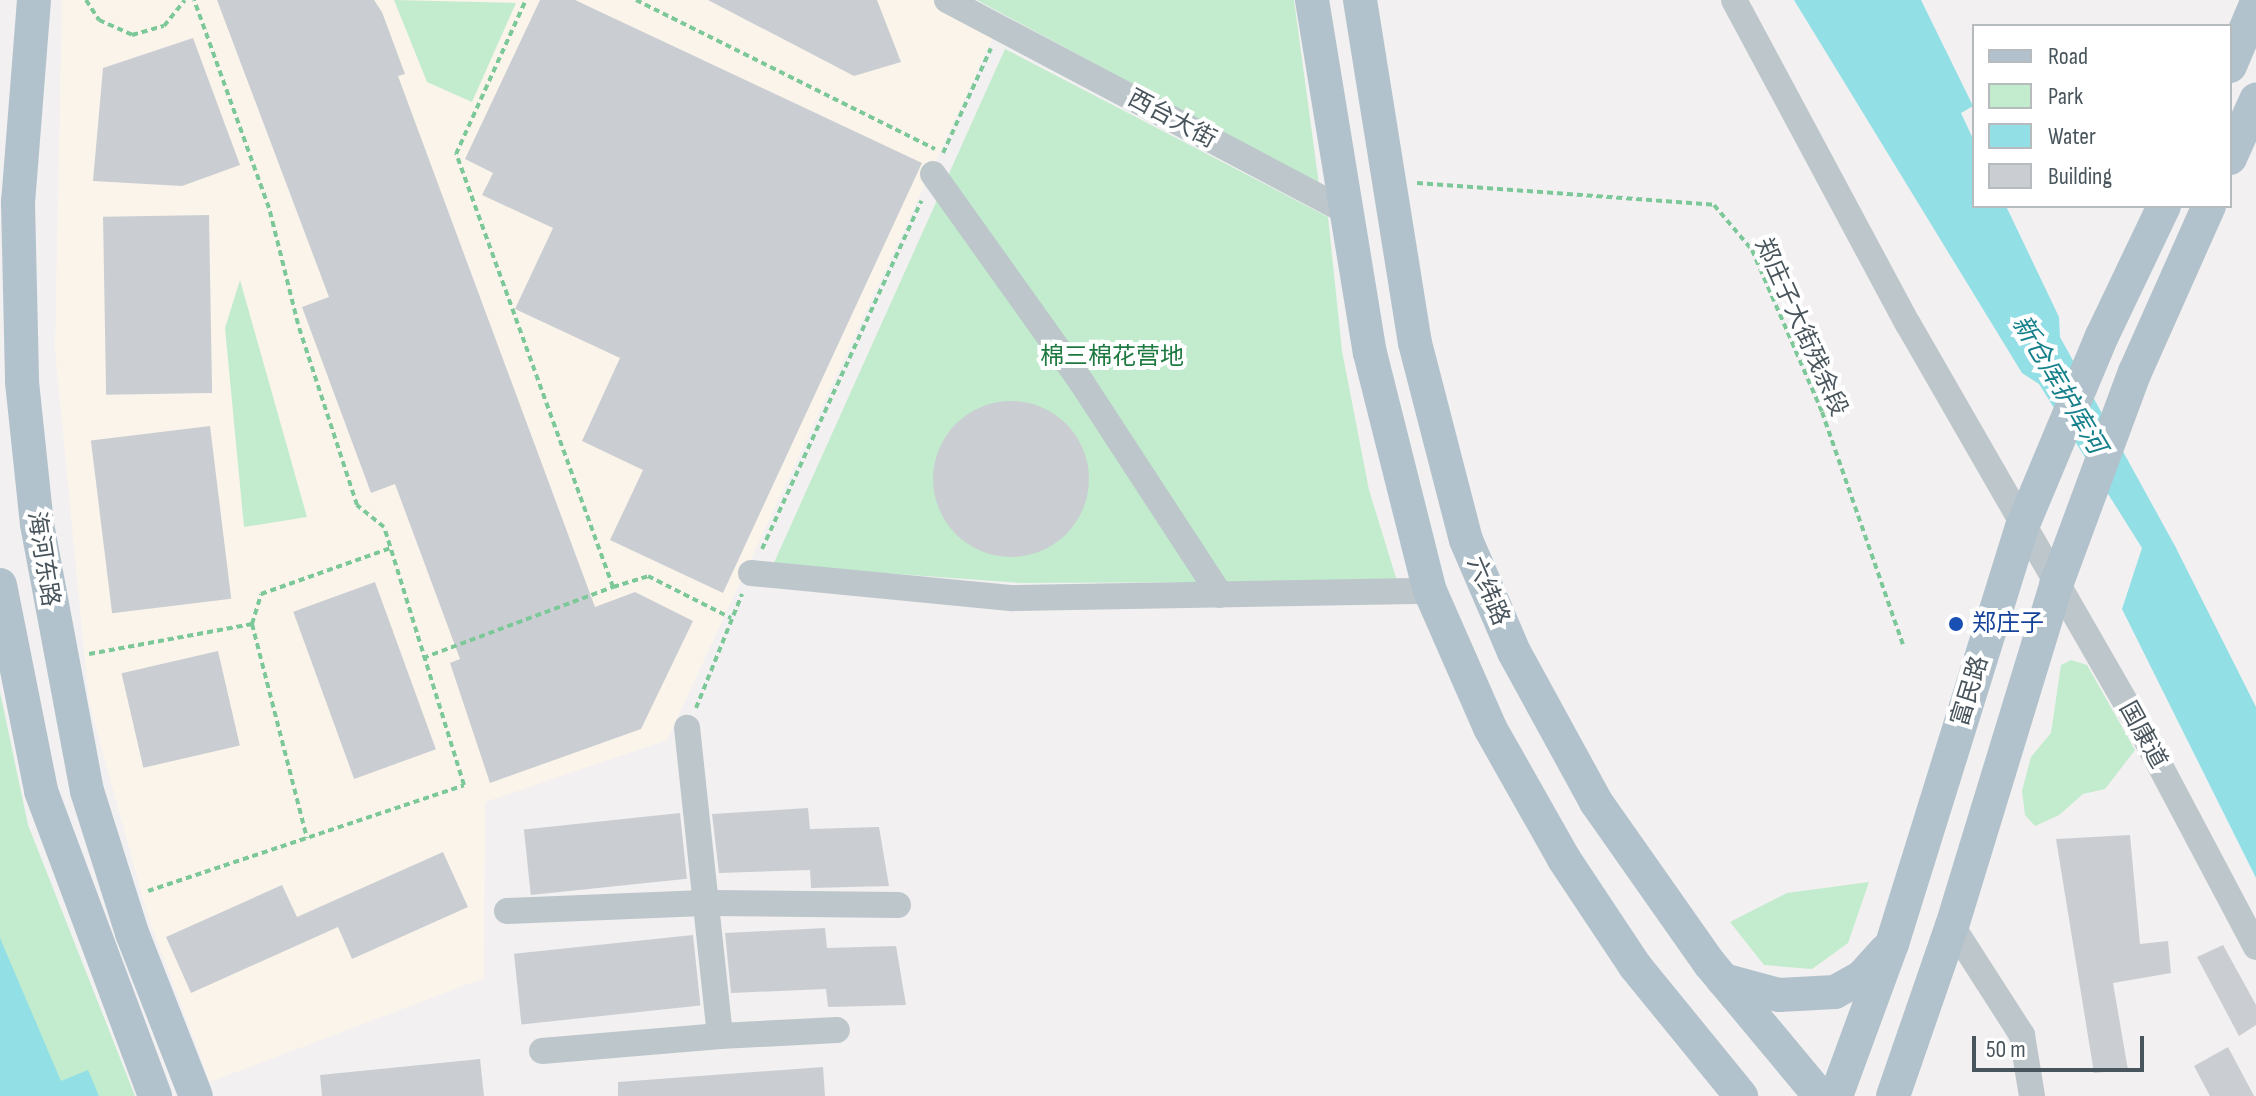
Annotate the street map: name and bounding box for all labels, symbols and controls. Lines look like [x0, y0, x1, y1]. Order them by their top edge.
legend [1972, 24, 2232, 208]
text: Road [2048, 42, 2088, 71]
text: Park [2048, 82, 2083, 111]
street label: 西台大街 [1123, 84, 1221, 154]
text: Water [2048, 122, 2096, 151]
text: Building [2048, 162, 2112, 191]
street label: 郑庄子大街残余段 [1749, 233, 1853, 421]
water label: 新仓库护库河 [2004, 310, 2112, 460]
park label: 棉三棉花营地 [1040, 343, 1184, 371]
street label: 海河东路 [21, 509, 65, 609]
street label: 六纬路 [1461, 552, 1515, 630]
place label: 郑庄子 [1972, 610, 2044, 638]
marker: 郑庄子 [1947, 615, 1965, 633]
street label: 富民路 [1946, 652, 1994, 730]
street label: 国康道 [2113, 697, 2173, 773]
scale bar [1976, 1020, 2148, 1070]
text: 50 m [1986, 1035, 2026, 1064]

